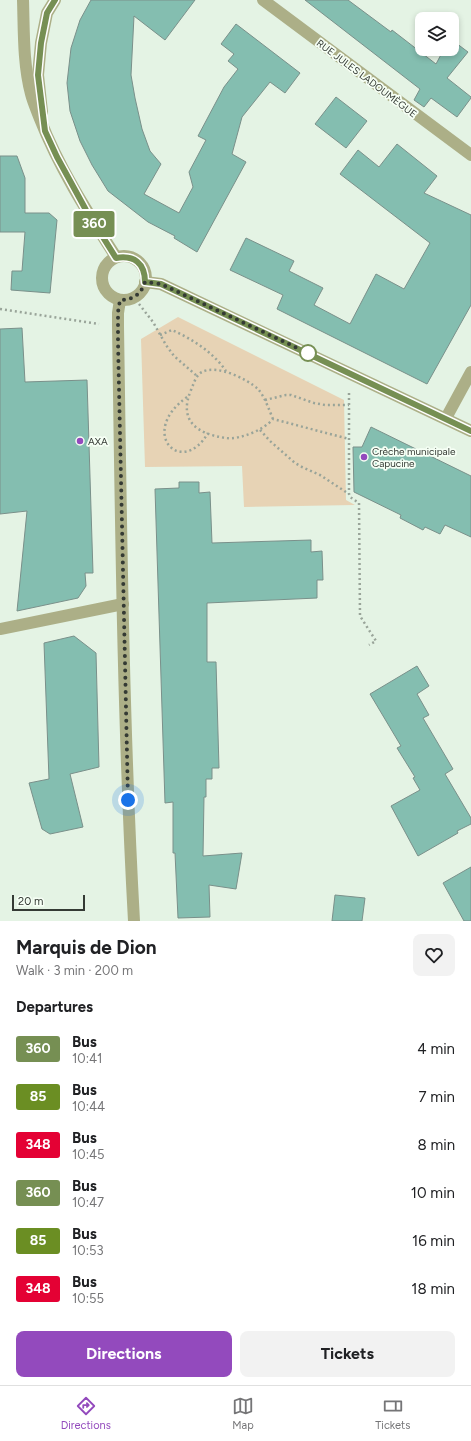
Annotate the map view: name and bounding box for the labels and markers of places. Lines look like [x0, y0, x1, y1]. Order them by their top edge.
unlabelled marker [299, 344, 317, 362]
place label: AXA [88, 435, 108, 448]
marker: AXA [75, 436, 85, 446]
place label: Crèche municipale Capucine [372, 445, 456, 470]
marker: Crèche municipale Capucine [359, 452, 369, 462]

